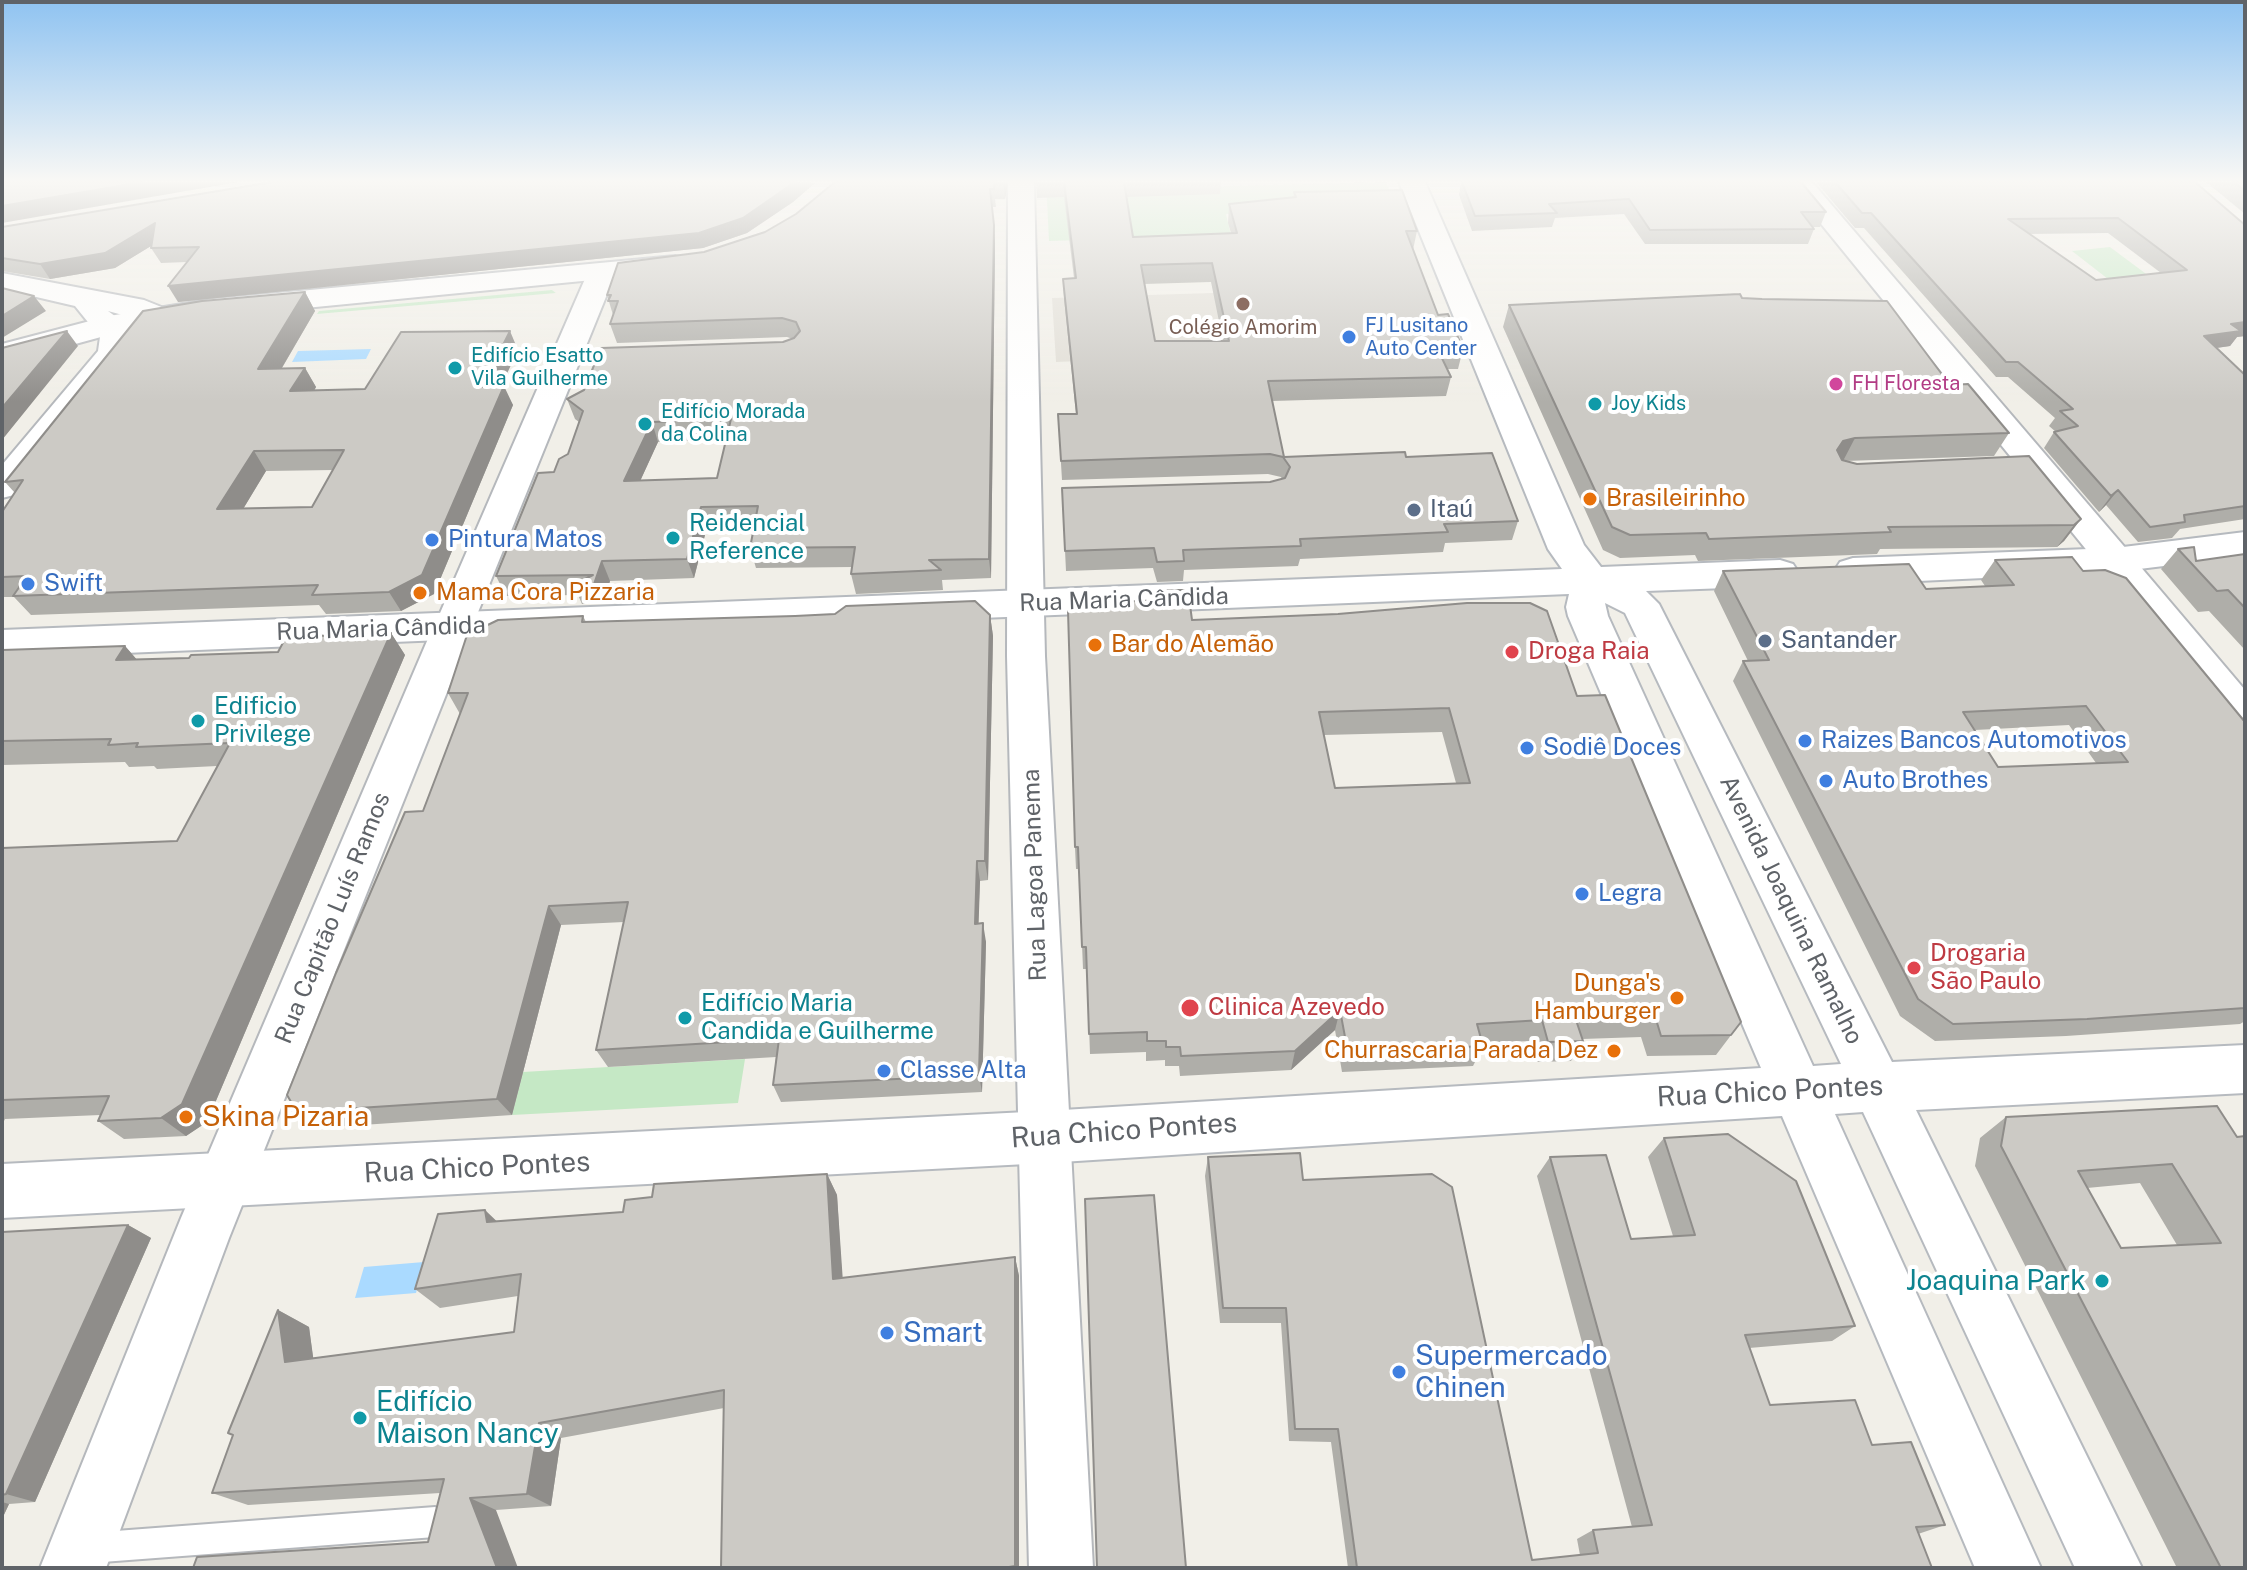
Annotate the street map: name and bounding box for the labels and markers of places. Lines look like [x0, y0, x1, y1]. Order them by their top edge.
marker: Colégio Amorim [1234, 295, 1252, 313]
place label: FJ Lusitano Auto Center [1365, 314, 1477, 361]
place label: Colégio Amorim [1169, 316, 1317, 340]
marker: FJ Lusitano Auto Center [1340, 328, 1358, 346]
place label: Edifício Esatto Vila Guilherme [471, 344, 608, 391]
marker: Edifício Esatto Vila Guilherme [446, 359, 464, 377]
place label: FH Floresta [1852, 372, 1960, 396]
marker: FH Floresta [1827, 375, 1845, 393]
place label: Joy Kids [1611, 392, 1686, 416]
marker: Joy Kids [1586, 395, 1604, 413]
place label: Edifício Morada da Colina [661, 400, 805, 447]
marker: Edifício Morada da Colina [636, 415, 654, 433]
place label: Brasileirinho [1606, 485, 1746, 513]
marker: Brasileirinho [1581, 490, 1599, 508]
place label: Itaú [1430, 496, 1473, 524]
marker: Itaú [1405, 501, 1423, 519]
place label: Reidencial Reference [689, 510, 806, 566]
place label: Pintura Matos [448, 526, 603, 554]
marker: Reidencial Reference [664, 529, 682, 547]
marker: Pintura Matos [423, 531, 441, 549]
place label: Swift [44, 570, 103, 598]
marker: Swift [19, 575, 37, 593]
place label: Mama Cora Pizzaria [436, 579, 655, 607]
marker: Mama Cora Pizzaria [411, 584, 429, 602]
place label: Santander [1781, 627, 1897, 655]
place label: Bar do Alemão [1111, 631, 1274, 659]
marker: Santander [1756, 632, 1774, 650]
marker: Bar do Alemão [1086, 636, 1104, 654]
place label: Droga Raia [1528, 638, 1649, 666]
marker: Droga Raia [1503, 643, 1521, 661]
place label: Edificio Privilege [214, 693, 311, 749]
marker: Edificio Privilege [189, 712, 207, 730]
place label: Raizes Bancos Automotivos [1821, 727, 2127, 755]
marker: Raizes Bancos Automotivos [1796, 732, 1814, 750]
place label: Sodiê Doces [1543, 734, 1681, 762]
marker: Sodiê Doces [1518, 739, 1536, 757]
place label: Auto Brothes [1842, 767, 1988, 795]
marker: Auto Brothes [1817, 772, 1835, 790]
place label: Legra [1598, 880, 1662, 908]
marker: Legra [1573, 885, 1591, 903]
place label: Drogaria São Paulo [1930, 940, 2041, 996]
marker: Drogaria São Paulo [1905, 959, 1923, 977]
place label: Dunga's Hamburger [1534, 970, 1661, 1026]
marker: Dunga's Hamburger [1668, 989, 1686, 1007]
place label: Edifício Maria Candida e Guilherme [701, 990, 934, 1046]
place label: Clinica Azevedo [1208, 994, 1385, 1022]
marker: Clinica Azevedo [1179, 997, 1201, 1019]
marker: Edifício Maria Candida e Guilherme [676, 1009, 694, 1027]
place label: Churrascaria Parada Dez [1324, 1037, 1598, 1065]
marker: Churrascaria Parada Dez [1605, 1042, 1623, 1060]
place label: Classe Alta [900, 1057, 1026, 1085]
marker: Classe Alta [875, 1062, 893, 1080]
place label: Skina Pizaria [202, 1100, 369, 1134]
marker: Skina Pizaria [177, 1108, 195, 1126]
place label: Joaquina Park [1906, 1264, 2086, 1298]
marker: Joaquina Park [2093, 1272, 2111, 1290]
place label: Smart [903, 1316, 983, 1350]
marker: Smart [878, 1324, 896, 1342]
place label: Supermercado Chinen [1415, 1339, 1608, 1405]
marker: Supermercado Chinen [1390, 1363, 1408, 1381]
place label: Edifício Maison Nancy [376, 1385, 559, 1451]
marker: Edifício Maison Nancy [351, 1409, 369, 1427]

